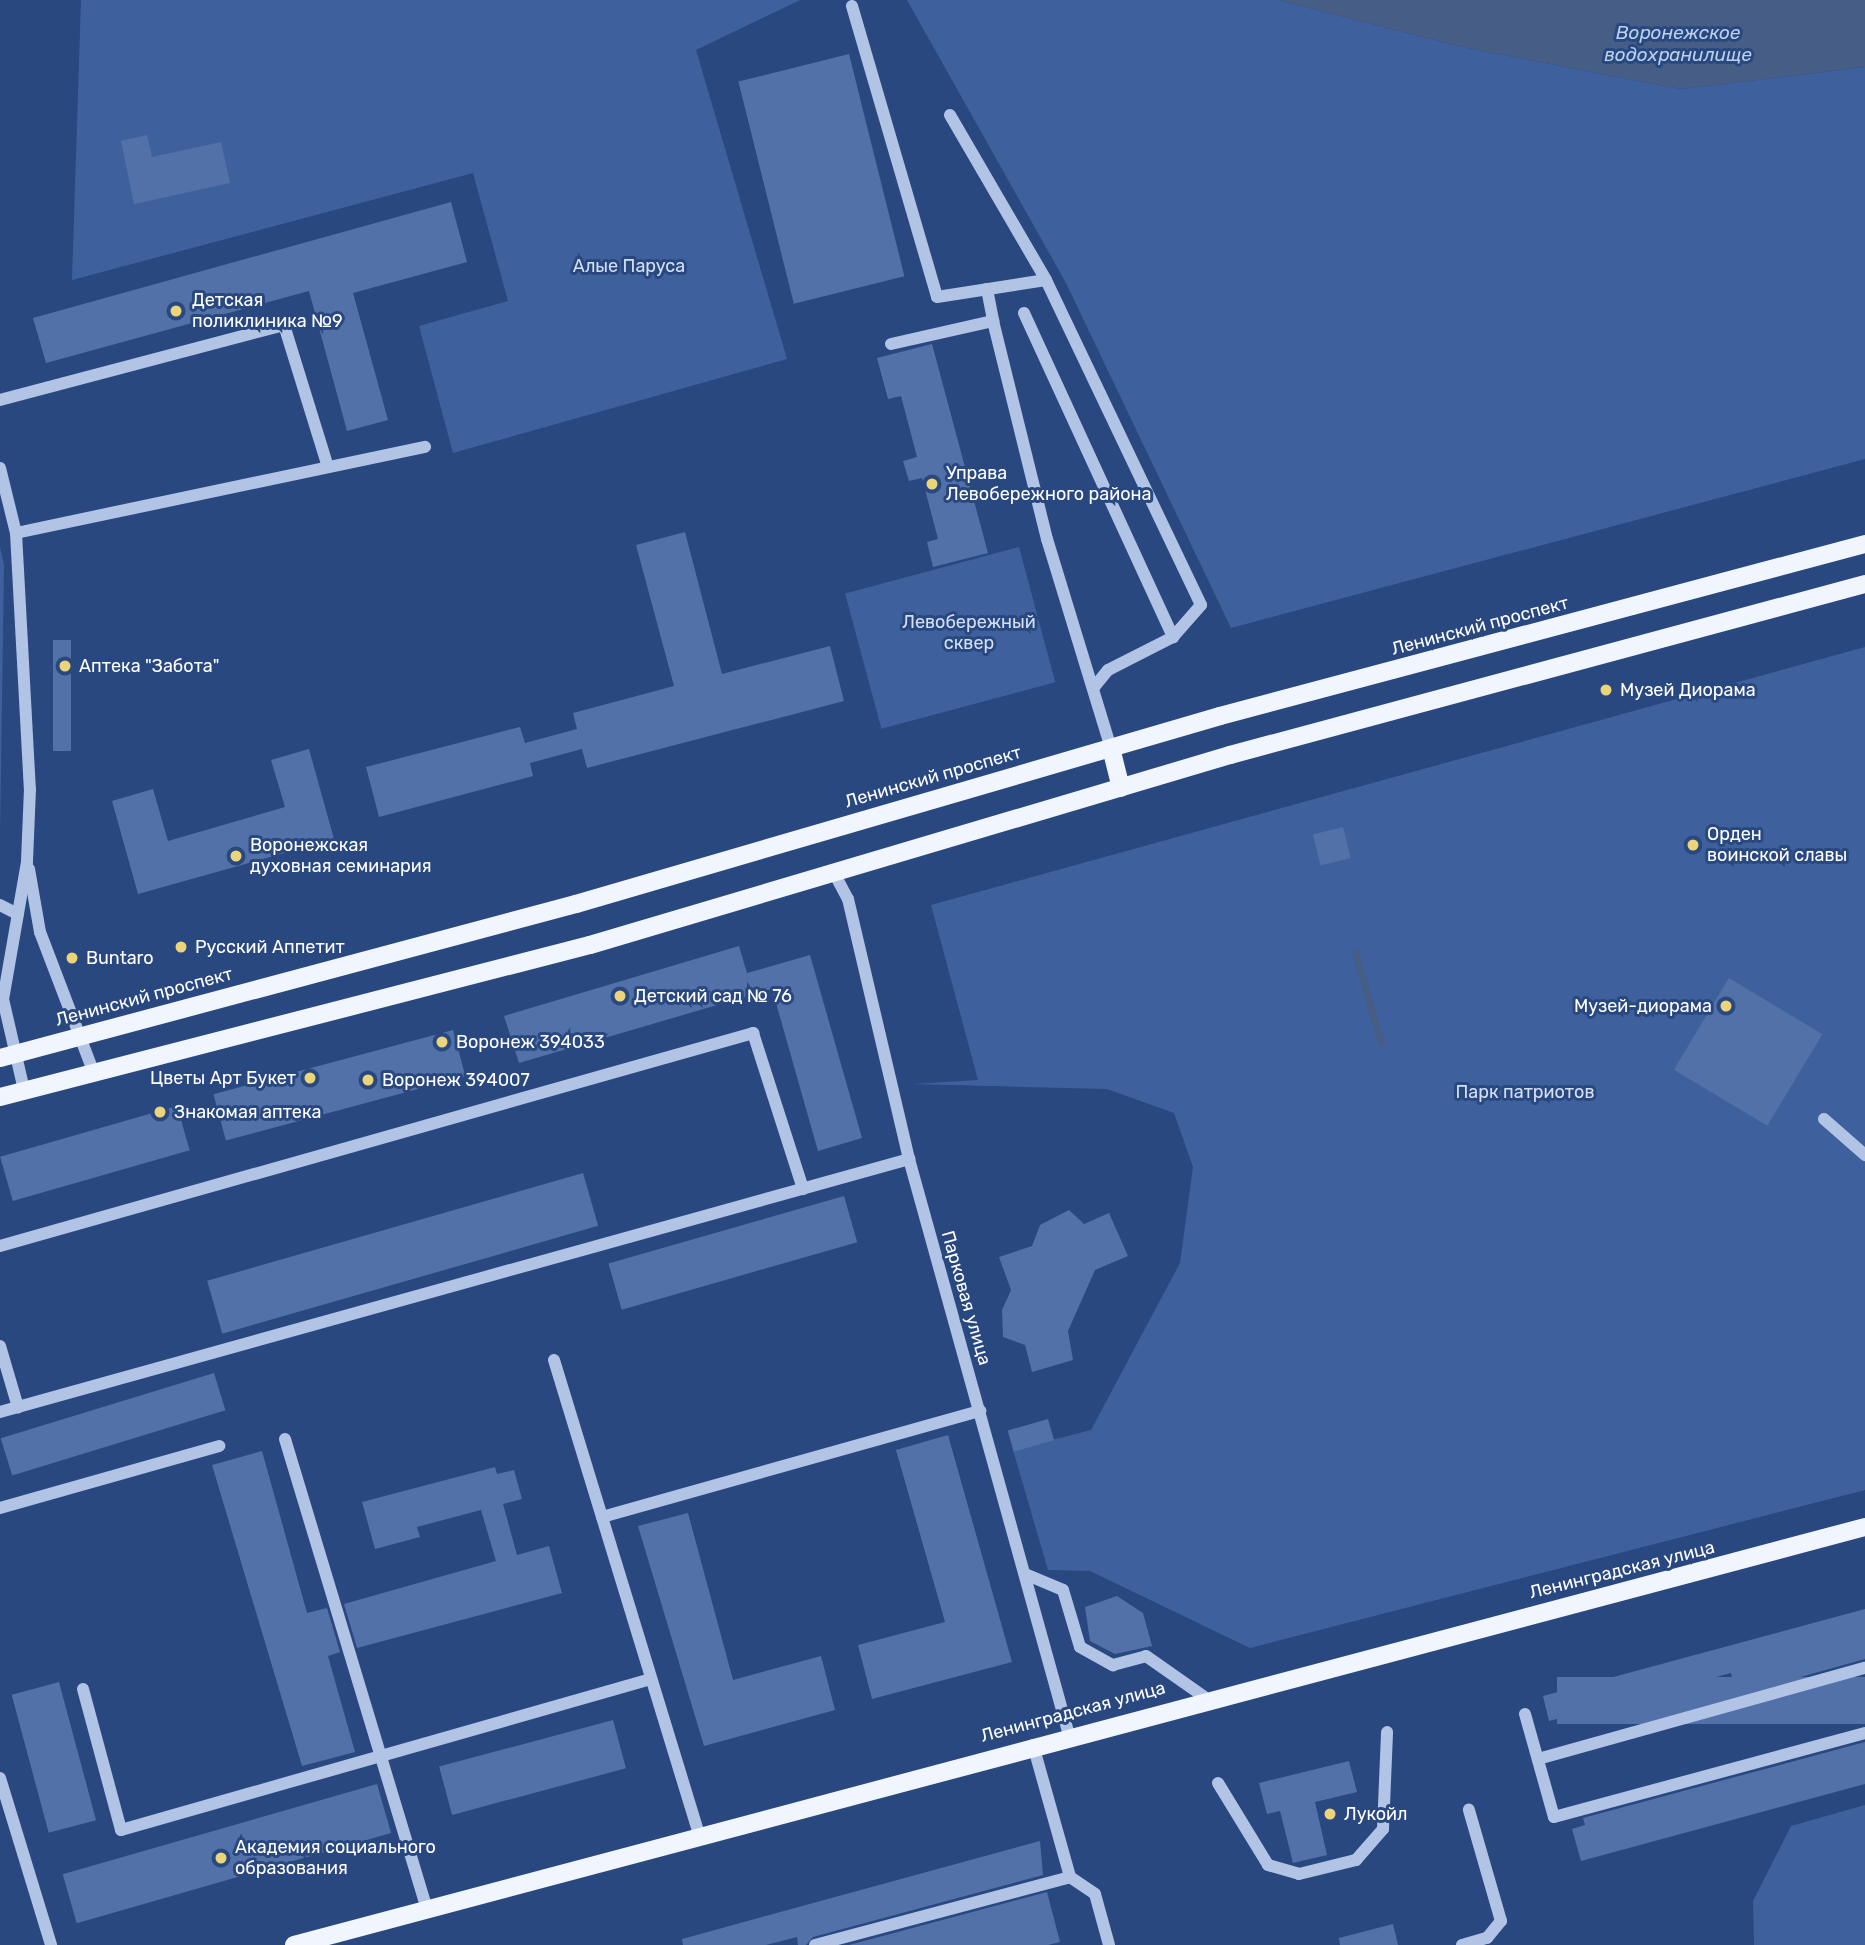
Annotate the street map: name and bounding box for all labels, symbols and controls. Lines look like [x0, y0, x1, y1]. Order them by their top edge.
water label: Воронежское водохранилище [1604, 22, 1752, 66]
park label: Алые Паруса [573, 255, 685, 277]
place label: Детская поликлиника №9 [192, 290, 343, 332]
marker: Детская поликлиника №9 [166, 301, 186, 321]
place label: Управа Левобережного района [946, 463, 1151, 505]
marker: Управа Левобережного района [924, 476, 940, 492]
street label: Ленинский проспект [1389, 592, 1571, 660]
park label: Левобережный сквер [902, 612, 1036, 654]
place label: Аптека "Забота" [79, 655, 220, 677]
marker: Аптека "Забота" [57, 658, 73, 674]
place label: Музей Диорама [1620, 679, 1756, 701]
marker: Музей Диорама [1598, 682, 1614, 698]
street label: Ленинский проспект [842, 741, 1024, 813]
place label: Орден воинской славы [1707, 824, 1847, 866]
place label: Воронежская духовная семинария [250, 835, 432, 878]
marker: Орден воинской славы [1685, 837, 1701, 853]
marker: Воронежская духовная семинария [228, 848, 244, 864]
place label: Русский Аппетит [195, 936, 345, 958]
marker: Русский Аппетит [173, 939, 189, 955]
place label: Buntaro [86, 947, 154, 969]
marker: Buntaro [64, 950, 80, 966]
street label: Ленинский проспект [53, 963, 235, 1031]
place label: Детский сад № 76 [634, 985, 792, 1007]
marker: Детский сад № 76 [612, 988, 628, 1004]
place label: Музей-диорама [1574, 995, 1712, 1017]
marker: Музей-диорама [1718, 998, 1734, 1014]
place label: Воронеж 394033 [456, 1031, 605, 1053]
marker: Воронеж 394033 [434, 1034, 450, 1050]
place label: Цветы Арт Букет [150, 1067, 296, 1089]
place label: Воронеж 394007 [382, 1069, 530, 1091]
marker: Цветы Арт Букет [302, 1070, 318, 1086]
marker: Воронеж 394007 [360, 1072, 376, 1088]
park label: Парк патриотов [1455, 1081, 1595, 1103]
place label: Знакомая аптека [174, 1101, 322, 1123]
marker: Знакомая аптека [152, 1104, 168, 1120]
street label: Парковая улица [936, 1228, 996, 1368]
street label: Ленинградская улица [1527, 1536, 1717, 1604]
street label: Ленинградская улица [978, 1677, 1168, 1747]
place label: Лукойл [1344, 1803, 1408, 1825]
marker: Лукойл [1322, 1806, 1338, 1822]
place label: Академия социального образования [235, 1837, 436, 1880]
marker: Академия социального образования [213, 1850, 229, 1866]

